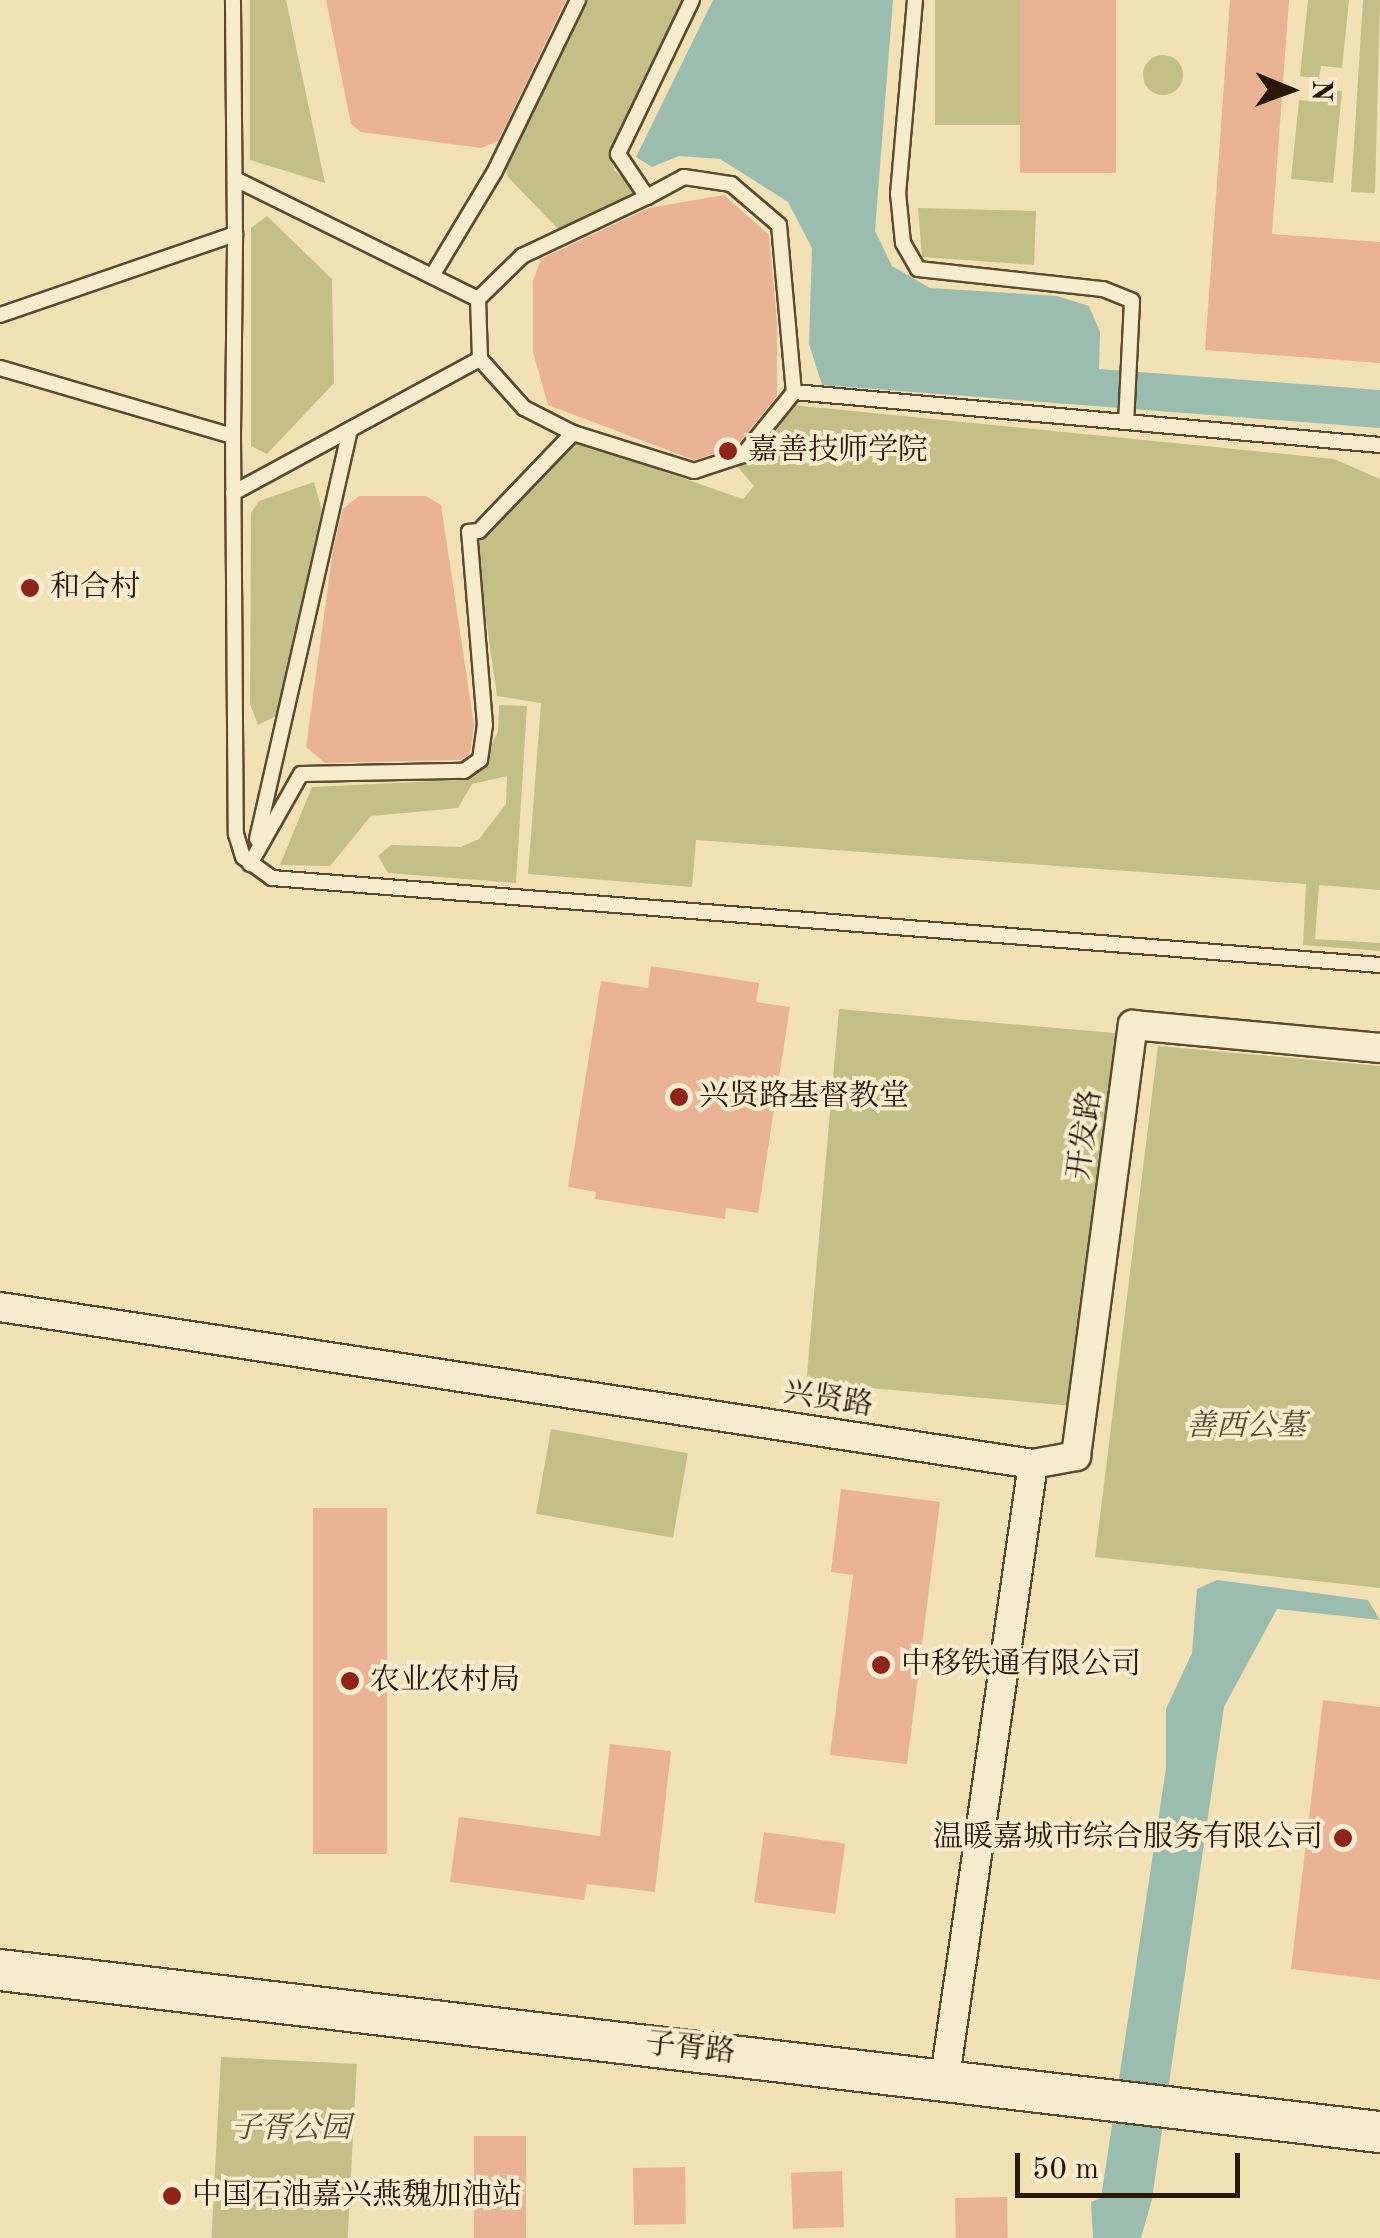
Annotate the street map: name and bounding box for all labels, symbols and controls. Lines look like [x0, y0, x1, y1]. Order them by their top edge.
north arrow [1240, 40, 1340, 140]
text: N [1306, 80, 1334, 101]
place label: 嘉善技师学院 [748, 433, 928, 469]
marker: 嘉善技师学院 [717, 440, 739, 462]
place label: 和合村 [50, 570, 140, 606]
marker: 和合村 [19, 577, 41, 599]
place label: 兴贤路基督教堂 [699, 1079, 909, 1115]
marker: 兴贤路基督教堂 [668, 1086, 690, 1108]
street label: 开发路 [1062, 1088, 1110, 1182]
street label: 兴贤路 [781, 1375, 875, 1425]
park label: 善西公墓 [1186, 1409, 1306, 1445]
place label: 中移铁通有限公司 [901, 1647, 1141, 1683]
marker: 中移铁通有限公司 [870, 1654, 892, 1676]
place label: 农业农村局 [370, 1663, 520, 1699]
marker: 农业农村局 [339, 1670, 361, 1692]
place label: 温暖嘉城市综合服务有限公司 [933, 1820, 1323, 1856]
marker: 温暖嘉城市综合服务有限公司 [1332, 1827, 1354, 1849]
street label: 子胥路 [643, 2026, 737, 2072]
park label: 子胥公园 [231, 2111, 351, 2147]
scale bar [1020, 2133, 1245, 2195]
text: 50 m [1032, 2155, 1099, 2185]
place label: 中国石油嘉兴燕魏加油站 [192, 2178, 522, 2214]
marker: 中国石油嘉兴燕魏加油站 [161, 2185, 183, 2207]

